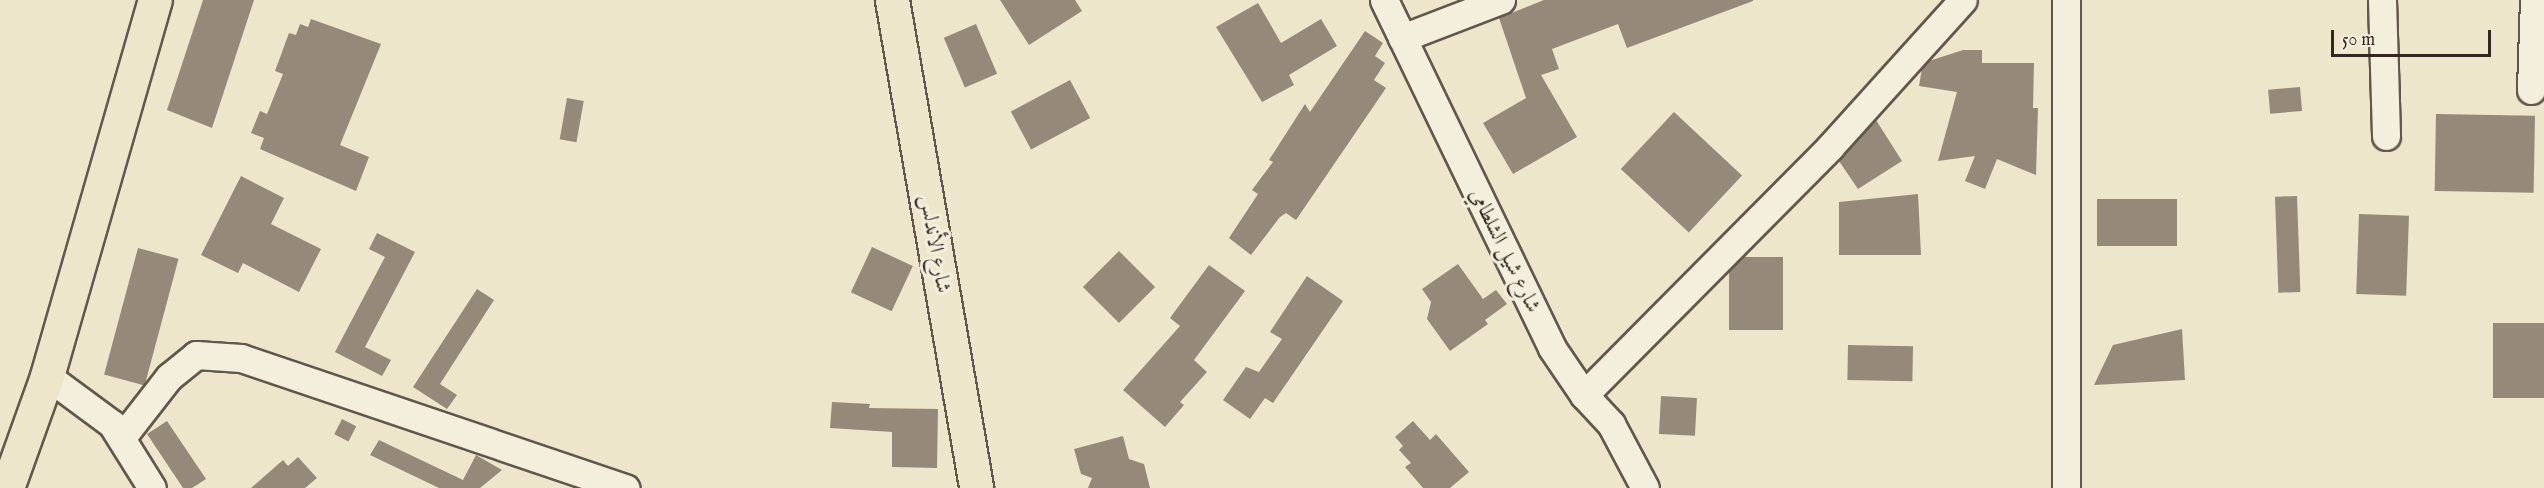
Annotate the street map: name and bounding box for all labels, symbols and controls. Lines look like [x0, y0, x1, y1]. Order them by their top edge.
scale bar [2334, 18, 2494, 56]
text: 50 m [2342, 29, 2375, 52]
street label: شارع شيل الشلطامي [1463, 185, 1545, 317]
street label: شارع الأندلس [913, 193, 955, 295]

